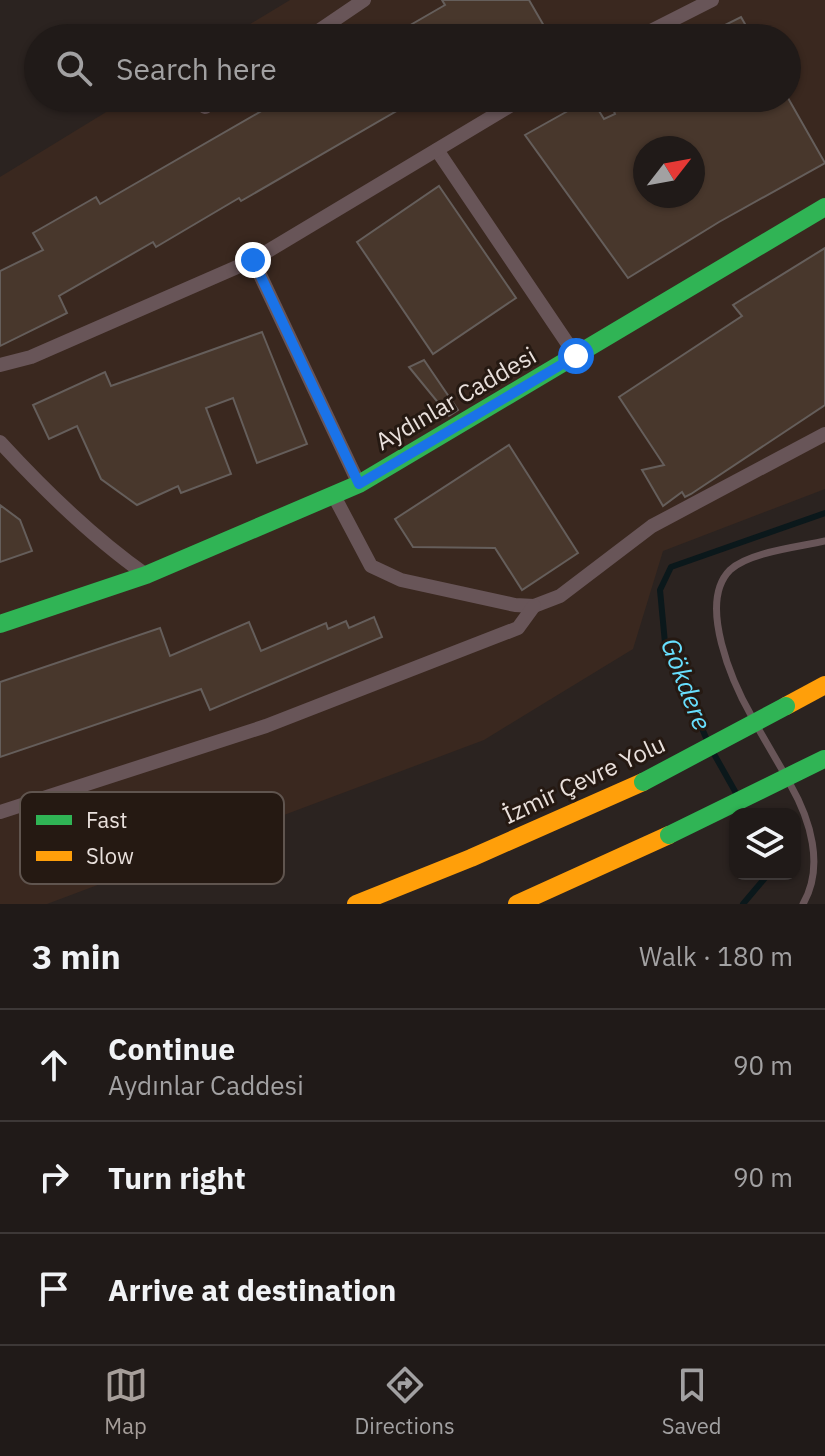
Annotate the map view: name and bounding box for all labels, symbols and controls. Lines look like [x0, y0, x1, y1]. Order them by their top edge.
search box [24, 24, 801, 112]
icon: search [52, 46, 96, 90]
text: Search here [116, 49, 277, 88]
north arrow [633, 136, 705, 208]
route end [235, 242, 271, 278]
route start [558, 338, 594, 374]
street label: Aydınlar Caddesi [369, 339, 542, 457]
water label: Gökdere [654, 633, 720, 734]
street label: İzmir Çevre Yolu [497, 727, 670, 831]
legend [20, 792, 284, 884]
text: Fast [86, 805, 127, 834]
map controls [729, 808, 801, 880]
button: layers [729, 808, 801, 880]
text: Slow [86, 841, 134, 870]
text: 3 min [32, 934, 121, 978]
text: Walk · 180 m [639, 939, 793, 973]
text: Continue [108, 1029, 235, 1068]
icon: ahead [32, 1043, 76, 1087]
text: 90 m [733, 1048, 793, 1082]
text: Aydınlar Caddesi [108, 1068, 304, 1102]
icon: right [32, 1155, 76, 1199]
text: Turn right [108, 1158, 246, 1197]
text: 90 m [733, 1160, 793, 1194]
icon: arrive [32, 1267, 76, 1311]
text: Arrive at destination [108, 1270, 396, 1309]
tab: Map [104, 1363, 148, 1440]
tab: Directions [355, 1363, 455, 1440]
tab: Saved [662, 1363, 721, 1440]

